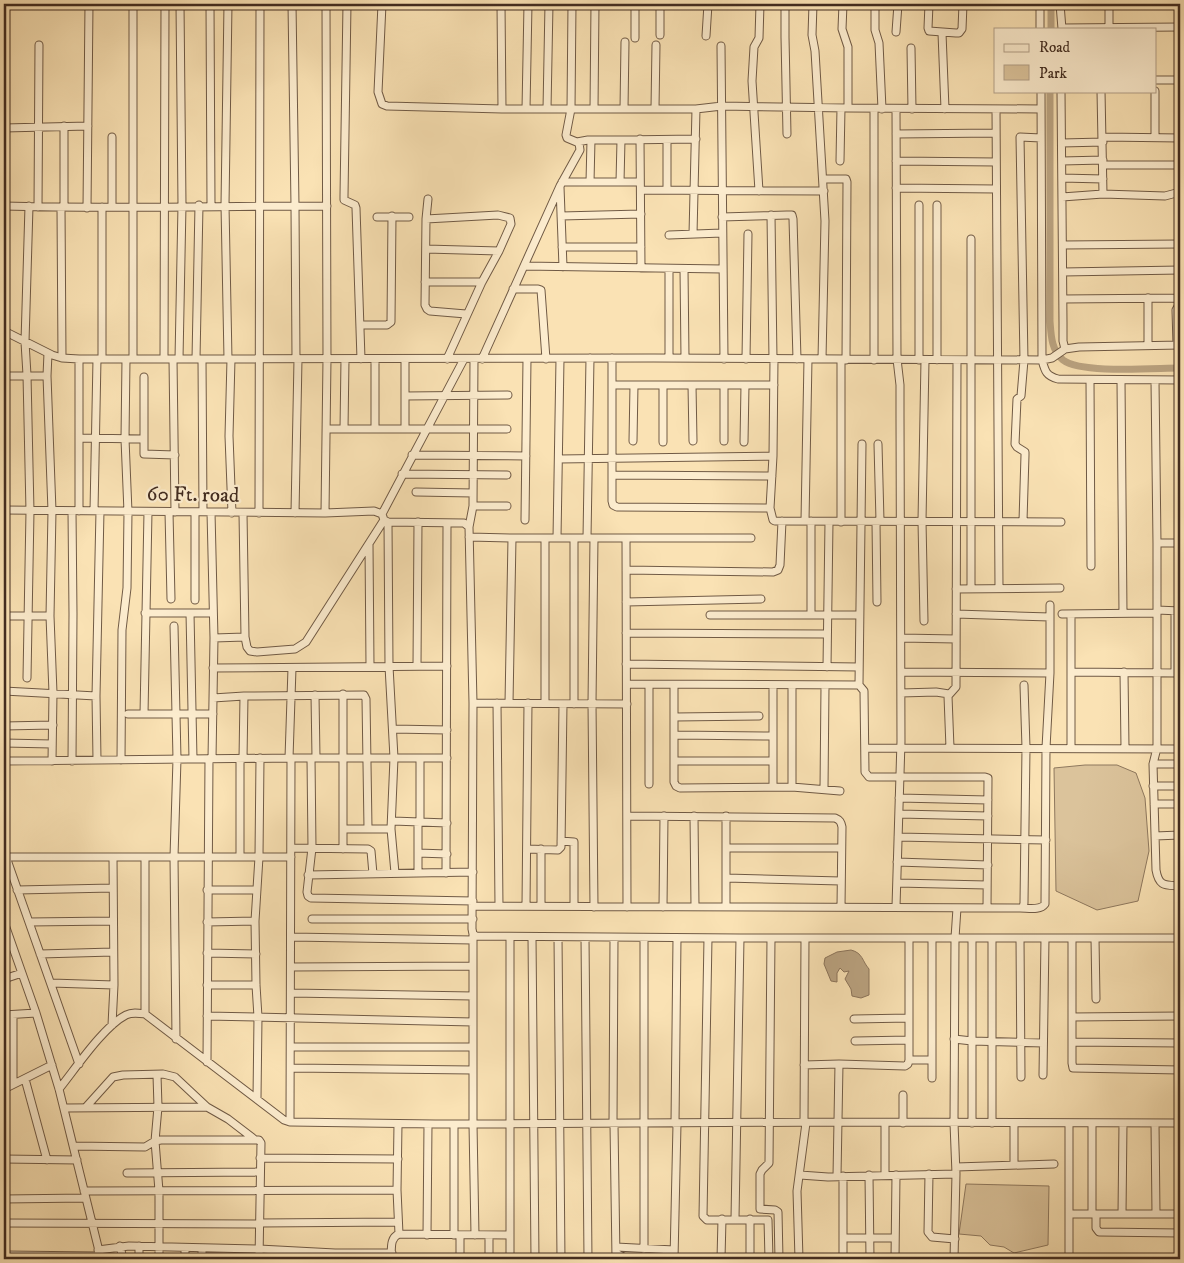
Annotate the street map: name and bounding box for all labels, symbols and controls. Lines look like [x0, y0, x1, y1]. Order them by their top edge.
legend [994, 28, 1156, 92]
text: Road [1039, 38, 1071, 57]
text: Park [1039, 64, 1068, 83]
street label: 60 Ft. road [146, 481, 240, 509]

